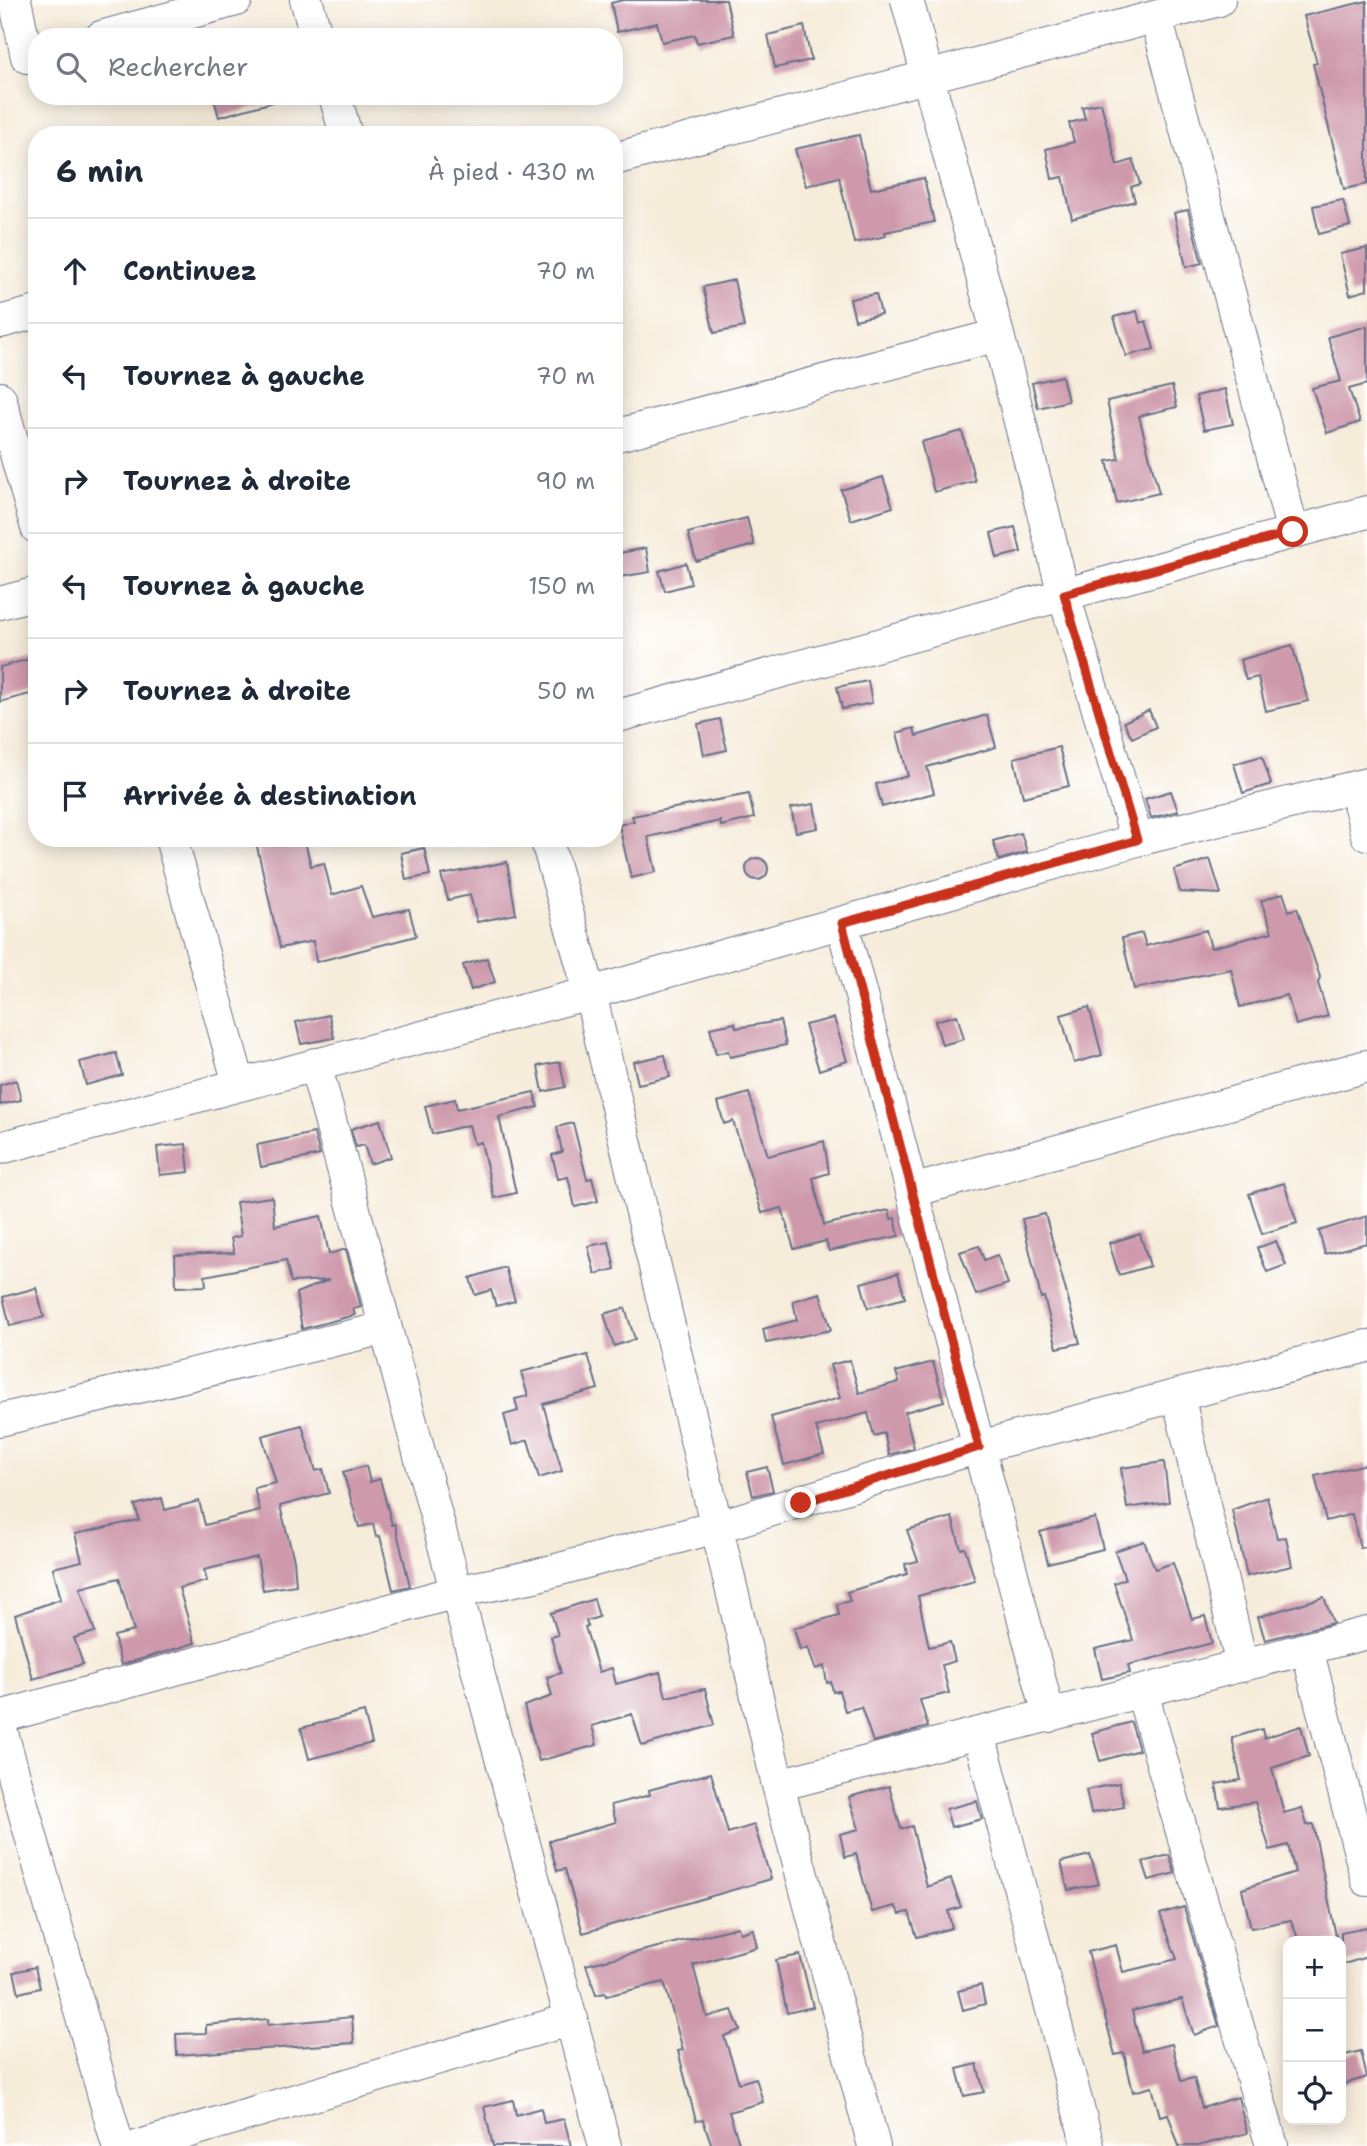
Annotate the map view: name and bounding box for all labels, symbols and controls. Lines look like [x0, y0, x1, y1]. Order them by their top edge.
search box [28, 28, 623, 105]
icon: search [52, 48, 90, 86]
text: Rechercher [108, 49, 248, 84]
text: 6 min [56, 151, 143, 192]
text: À pied · 430 m [428, 157, 595, 187]
icon: ahead [56, 252, 94, 290]
text: Continuez [123, 253, 257, 288]
text: 70 m [536, 256, 595, 286]
icon: left [56, 357, 94, 395]
text: Tournez à gauche [123, 358, 365, 393]
text: 70 m [536, 361, 595, 391]
icon: right [56, 462, 94, 500]
text: Tournez à droite [123, 463, 351, 498]
text: 90 m [535, 466, 595, 496]
route start [1277, 516, 1308, 547]
icon: left [56, 567, 94, 605]
text: Tournez à gauche [123, 568, 365, 603]
text: 150 m [528, 571, 595, 601]
icon: right [56, 672, 94, 710]
text: Tournez à droite [123, 673, 351, 708]
text: 50 m [537, 676, 595, 706]
icon: arrive [56, 777, 94, 815]
text: Arrivée à destination [123, 778, 417, 813]
route end [785, 1487, 816, 1518]
map controls [1283, 1936, 1346, 2125]
button: + [1283, 1936, 1346, 1999]
button: − [1283, 1999, 1346, 2062]
button: locate [1283, 2062, 1346, 2125]

